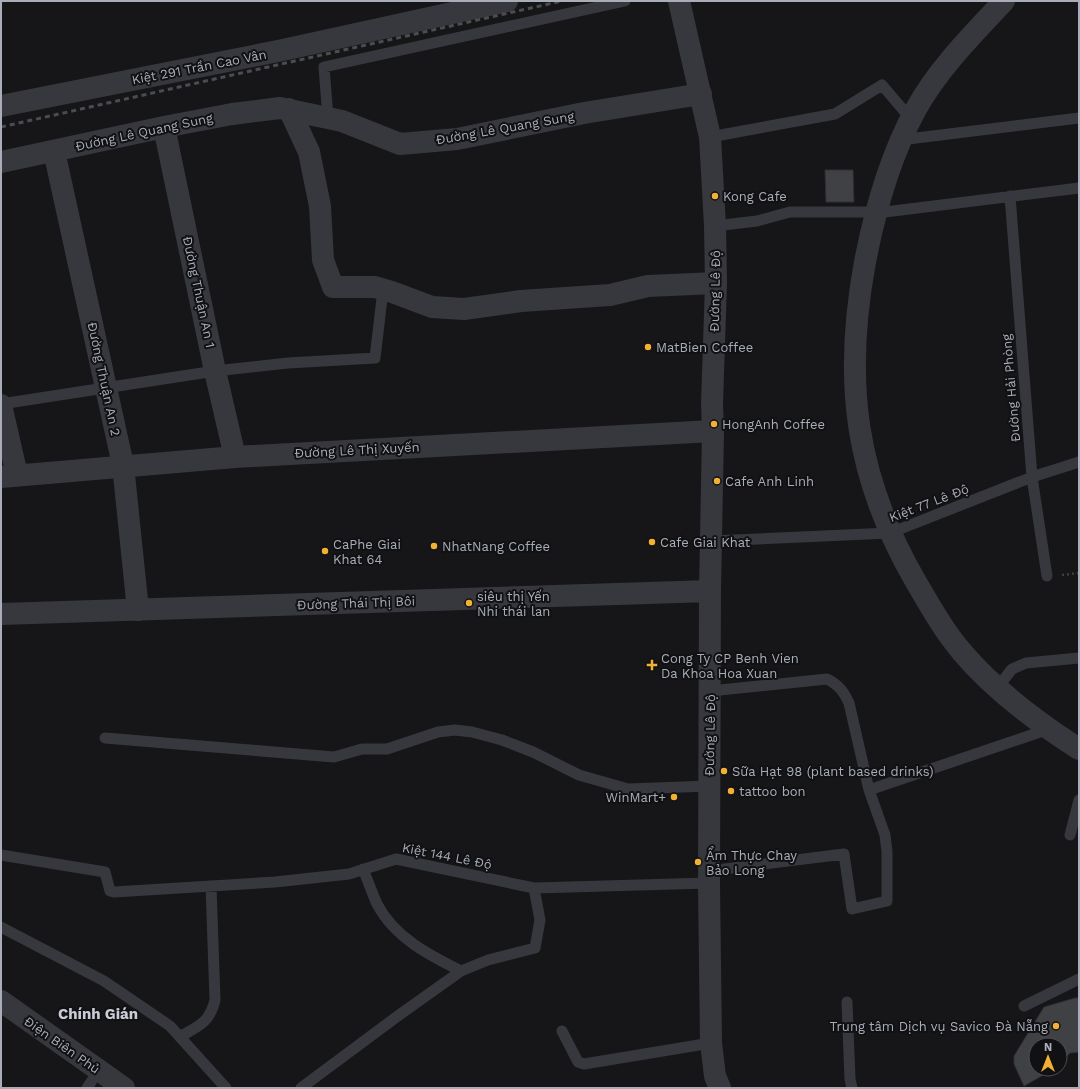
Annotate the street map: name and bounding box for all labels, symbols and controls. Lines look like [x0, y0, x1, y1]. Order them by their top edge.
street label: Kiệt 291 Trần Cao Vân [130, 47, 268, 87]
street label: Đường Lê Quang Sung [435, 108, 575, 148]
street label: Đường Lê Quang Sung [74, 110, 214, 154]
place label: Kong Cafe [723, 189, 787, 204]
marker: Kong Cafe [710, 191, 720, 201]
street label: Đường Thuận An 1 [180, 235, 218, 349]
street label: Đường Lê Độ [707, 250, 723, 332]
street label: Đường Thuận An 2 [85, 321, 123, 437]
street label: Đường Hải Phòng [999, 333, 1023, 443]
place label: MatBien Coffee [656, 340, 753, 355]
marker: MatBien Coffee [643, 342, 653, 352]
place label: HongAnh Coffee [722, 417, 825, 432]
marker: HongAnh Coffee [709, 419, 719, 429]
street label: Đường Lê Thị Xuyến [294, 439, 420, 461]
place label: Cafe Anh Linh [725, 474, 814, 489]
marker: Cafe Anh Linh [712, 476, 722, 486]
street label: Kiệt 77 Lê Độ [887, 481, 971, 525]
place label: Cafe Giai Khat [660, 535, 751, 550]
place label: CaPhe Giai Khat 64 [333, 537, 401, 567]
marker: Cafe Giai Khat [647, 537, 657, 547]
place label: NhatNang Coffee [442, 539, 550, 554]
marker: NhatNang Coffee [429, 541, 439, 551]
marker: CaPhe Giai Khat 64 [320, 546, 330, 556]
place label: siêu thị Yến Nhi thái lan [477, 589, 550, 619]
street label: Đường Thái Thị Bôi [297, 593, 415, 613]
marker: siêu thị Yến Nhi thái lan [464, 598, 474, 608]
place label: Cong Ty CP Benh Vien Da Khoa Hoa Xuan [661, 651, 799, 681]
marker: Cong Ty CP Benh Vien Da Khoa Hoa Xuan [646, 659, 658, 671]
street label: Đường Lê Độ [702, 694, 718, 776]
place label: Sữa Hạt 98 (plant based drinks) [732, 764, 934, 779]
marker: Sữa Hạt 98 (plant based drinks) [719, 766, 729, 776]
place label: tattoo bon [739, 784, 806, 799]
marker: tattoo bon [726, 786, 736, 796]
place label: WinMart+ [605, 790, 666, 805]
marker: WinMart+ [669, 792, 679, 802]
street label: Kiệt 144 Lê Độ [401, 840, 493, 872]
place label: Ẩm Thực Chay Bảo Long [706, 846, 797, 878]
marker: Ẩm Thực Chay Bảo Long [693, 857, 703, 867]
district label: Chính Gián [58, 1005, 138, 1023]
street label: Điện Biên Phủ [21, 1013, 103, 1077]
place label: Trung tâm Dịch vụ Savico Đà Nẵng [830, 1019, 1048, 1034]
marker: Trung tâm Dịch vụ Savico Đà Nẵng [1051, 1021, 1061, 1031]
north arrow [1028, 1037, 1068, 1077]
text: N [1044, 1041, 1052, 1054]

